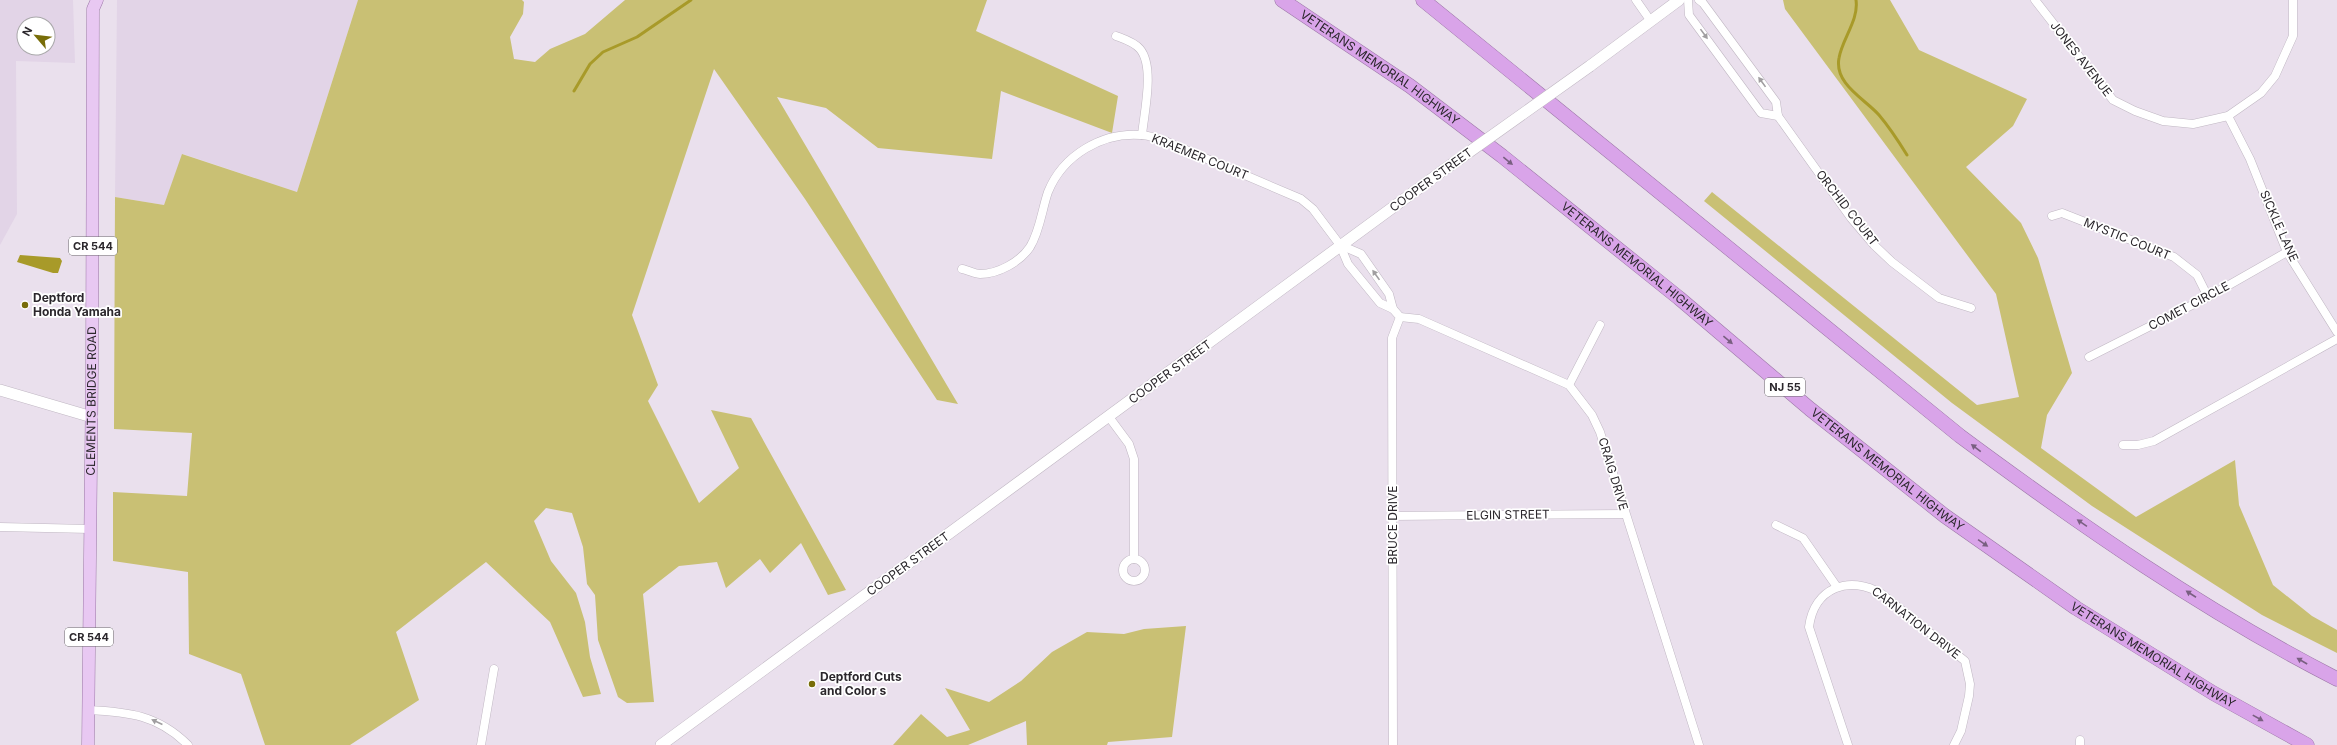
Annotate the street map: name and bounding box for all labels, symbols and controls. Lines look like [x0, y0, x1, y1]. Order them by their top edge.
street label: VETERANS MEMORIAL HIGHWAY [1298, 7, 1463, 128]
north arrow [16, 16, 56, 56]
street label: JONES AVENUE [2047, 18, 2115, 99]
text: N [19, 24, 35, 38]
one-way arrow [1699, 29, 1708, 40]
one-way arrow [1757, 76, 1766, 87]
street label: KRAEMER COURT [1150, 130, 1251, 183]
street label: COOPER STREET [1386, 144, 1475, 215]
one-way arrow [1502, 156, 1513, 165]
street label: ORCHID COURT [1813, 167, 1882, 249]
street label: SICKLE LANE [2257, 188, 2302, 264]
street label: VETERANS MEMORIAL HIGHWAY [1558, 198, 1716, 330]
street label: MYSTIC COURT [2082, 214, 2173, 263]
road number: CR 544 [69, 237, 117, 255]
one-way arrow [1372, 270, 1380, 280]
street label: COMET CIRCLE [2146, 278, 2232, 333]
place label: Deptford Honda Yamaha [33, 290, 121, 319]
marker: Deptford Honda Yamaha [20, 300, 30, 310]
street label: CLEMENTS BRIDGE ROAD [83, 326, 99, 476]
one-way arrow [1723, 335, 1734, 344]
street label: COOPER STREET [1125, 336, 1214, 407]
road number: NJ 55 [1765, 378, 1805, 396]
street label: VETERANS MEMORIAL HIGHWAY [1808, 405, 1967, 534]
street label: CRAIG DRIVE [1595, 436, 1632, 512]
one-way arrow [1971, 444, 1982, 452]
street label: BRUCE DRIVE [1385, 486, 1400, 564]
street label: ELGIN STREET [1466, 506, 1550, 523]
one-way arrow [2077, 519, 2087, 527]
street label: COOPER STREET [863, 528, 952, 599]
one-way arrow [1978, 539, 1988, 547]
street label: CARNATION DRIVE [1869, 583, 1964, 662]
one-way arrow [2185, 591, 2197, 598]
street label: VETERANS MEMORIAL HIGHWAY [2068, 598, 2238, 711]
road number: CR 544 [65, 628, 113, 646]
one-way arrow [2297, 658, 2308, 665]
place label: Deptford Cuts and Color s [820, 669, 902, 698]
marker: Deptford Cuts and Color s [807, 679, 817, 689]
one-way arrow [2252, 714, 2264, 721]
one-way arrow [151, 719, 163, 725]

